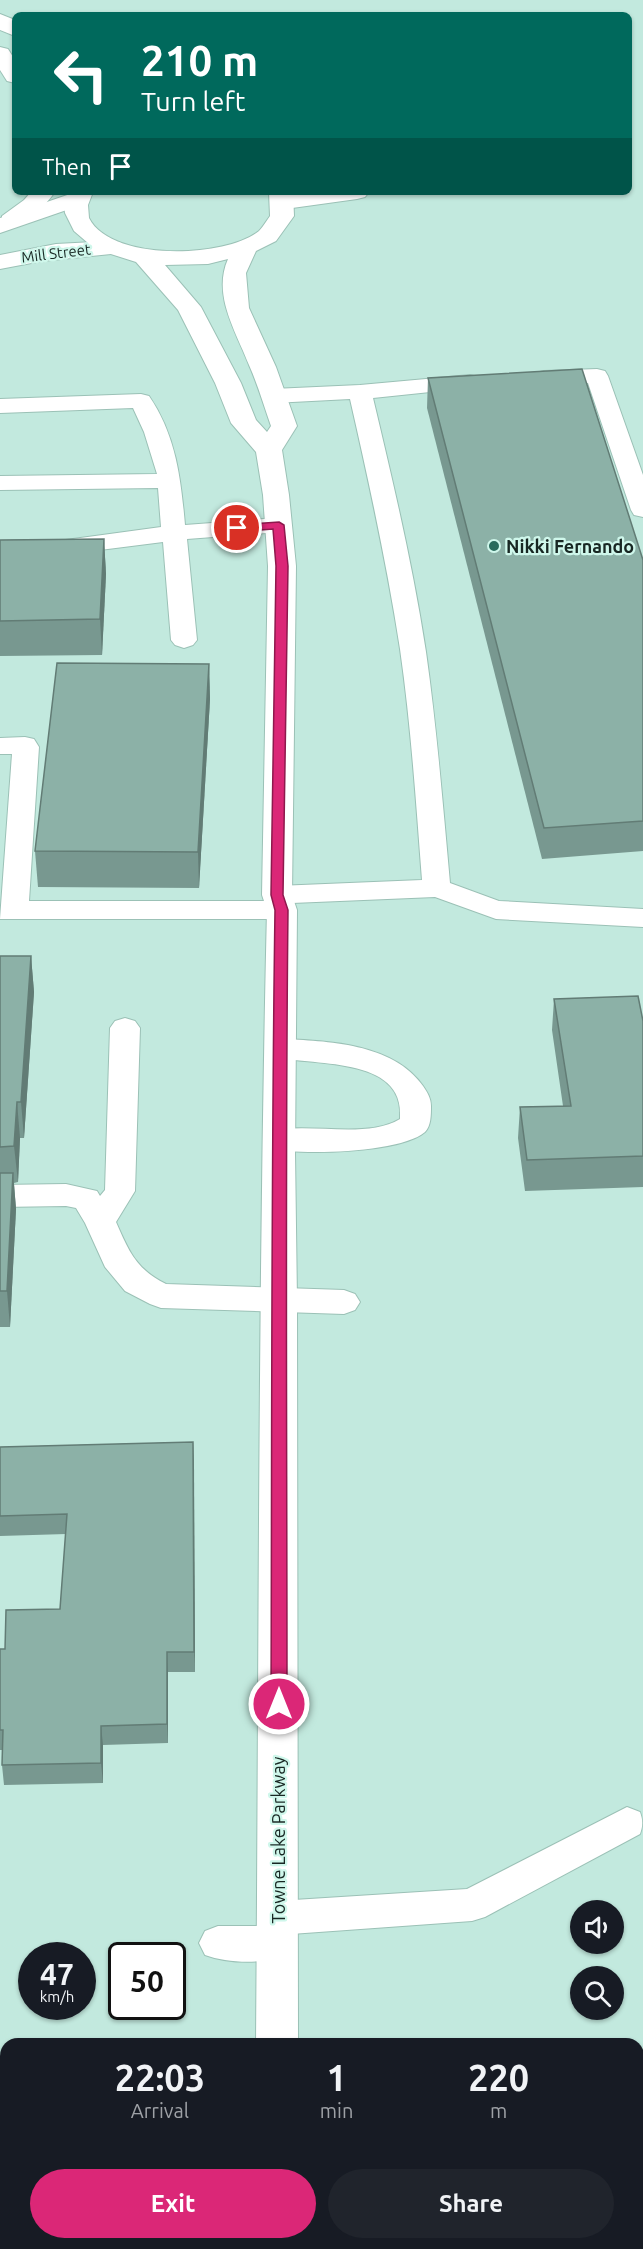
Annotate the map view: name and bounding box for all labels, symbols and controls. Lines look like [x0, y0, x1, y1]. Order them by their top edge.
icon: left [42, 36, 120, 114]
text: 210 m [141, 37, 258, 84]
text: Turn left [141, 86, 245, 116]
icon: arrive [104, 150, 137, 183]
text: Then [42, 154, 92, 179]
street label: Mill Street [20, 240, 92, 266]
pin [211, 502, 262, 553]
icon: arrive [220, 511, 253, 544]
place label: Nikki Fernando [506, 536, 634, 556]
marker: Nikki Fernando [487, 539, 501, 553]
position arrow [247, 1672, 311, 1736]
street label: Towne Lake Parkway [268, 1756, 288, 1923]
map controls [570, 1900, 624, 2020]
button: sound [570, 1900, 624, 1954]
speed limit sign: 50 [108, 1942, 186, 2020]
text: 47 [40, 1957, 74, 1991]
button: search [570, 1966, 624, 2020]
text: km/h [40, 1988, 74, 2005]
text: 22:03 [115, 2057, 205, 2098]
text: 1 [326, 2057, 347, 2098]
text: 220 [468, 2057, 529, 2098]
text: Arrival [131, 2099, 189, 2122]
text: min [320, 2099, 353, 2122]
text: m [490, 2099, 507, 2122]
button: Exit [30, 2169, 316, 2238]
button: Share [328, 2169, 614, 2238]

